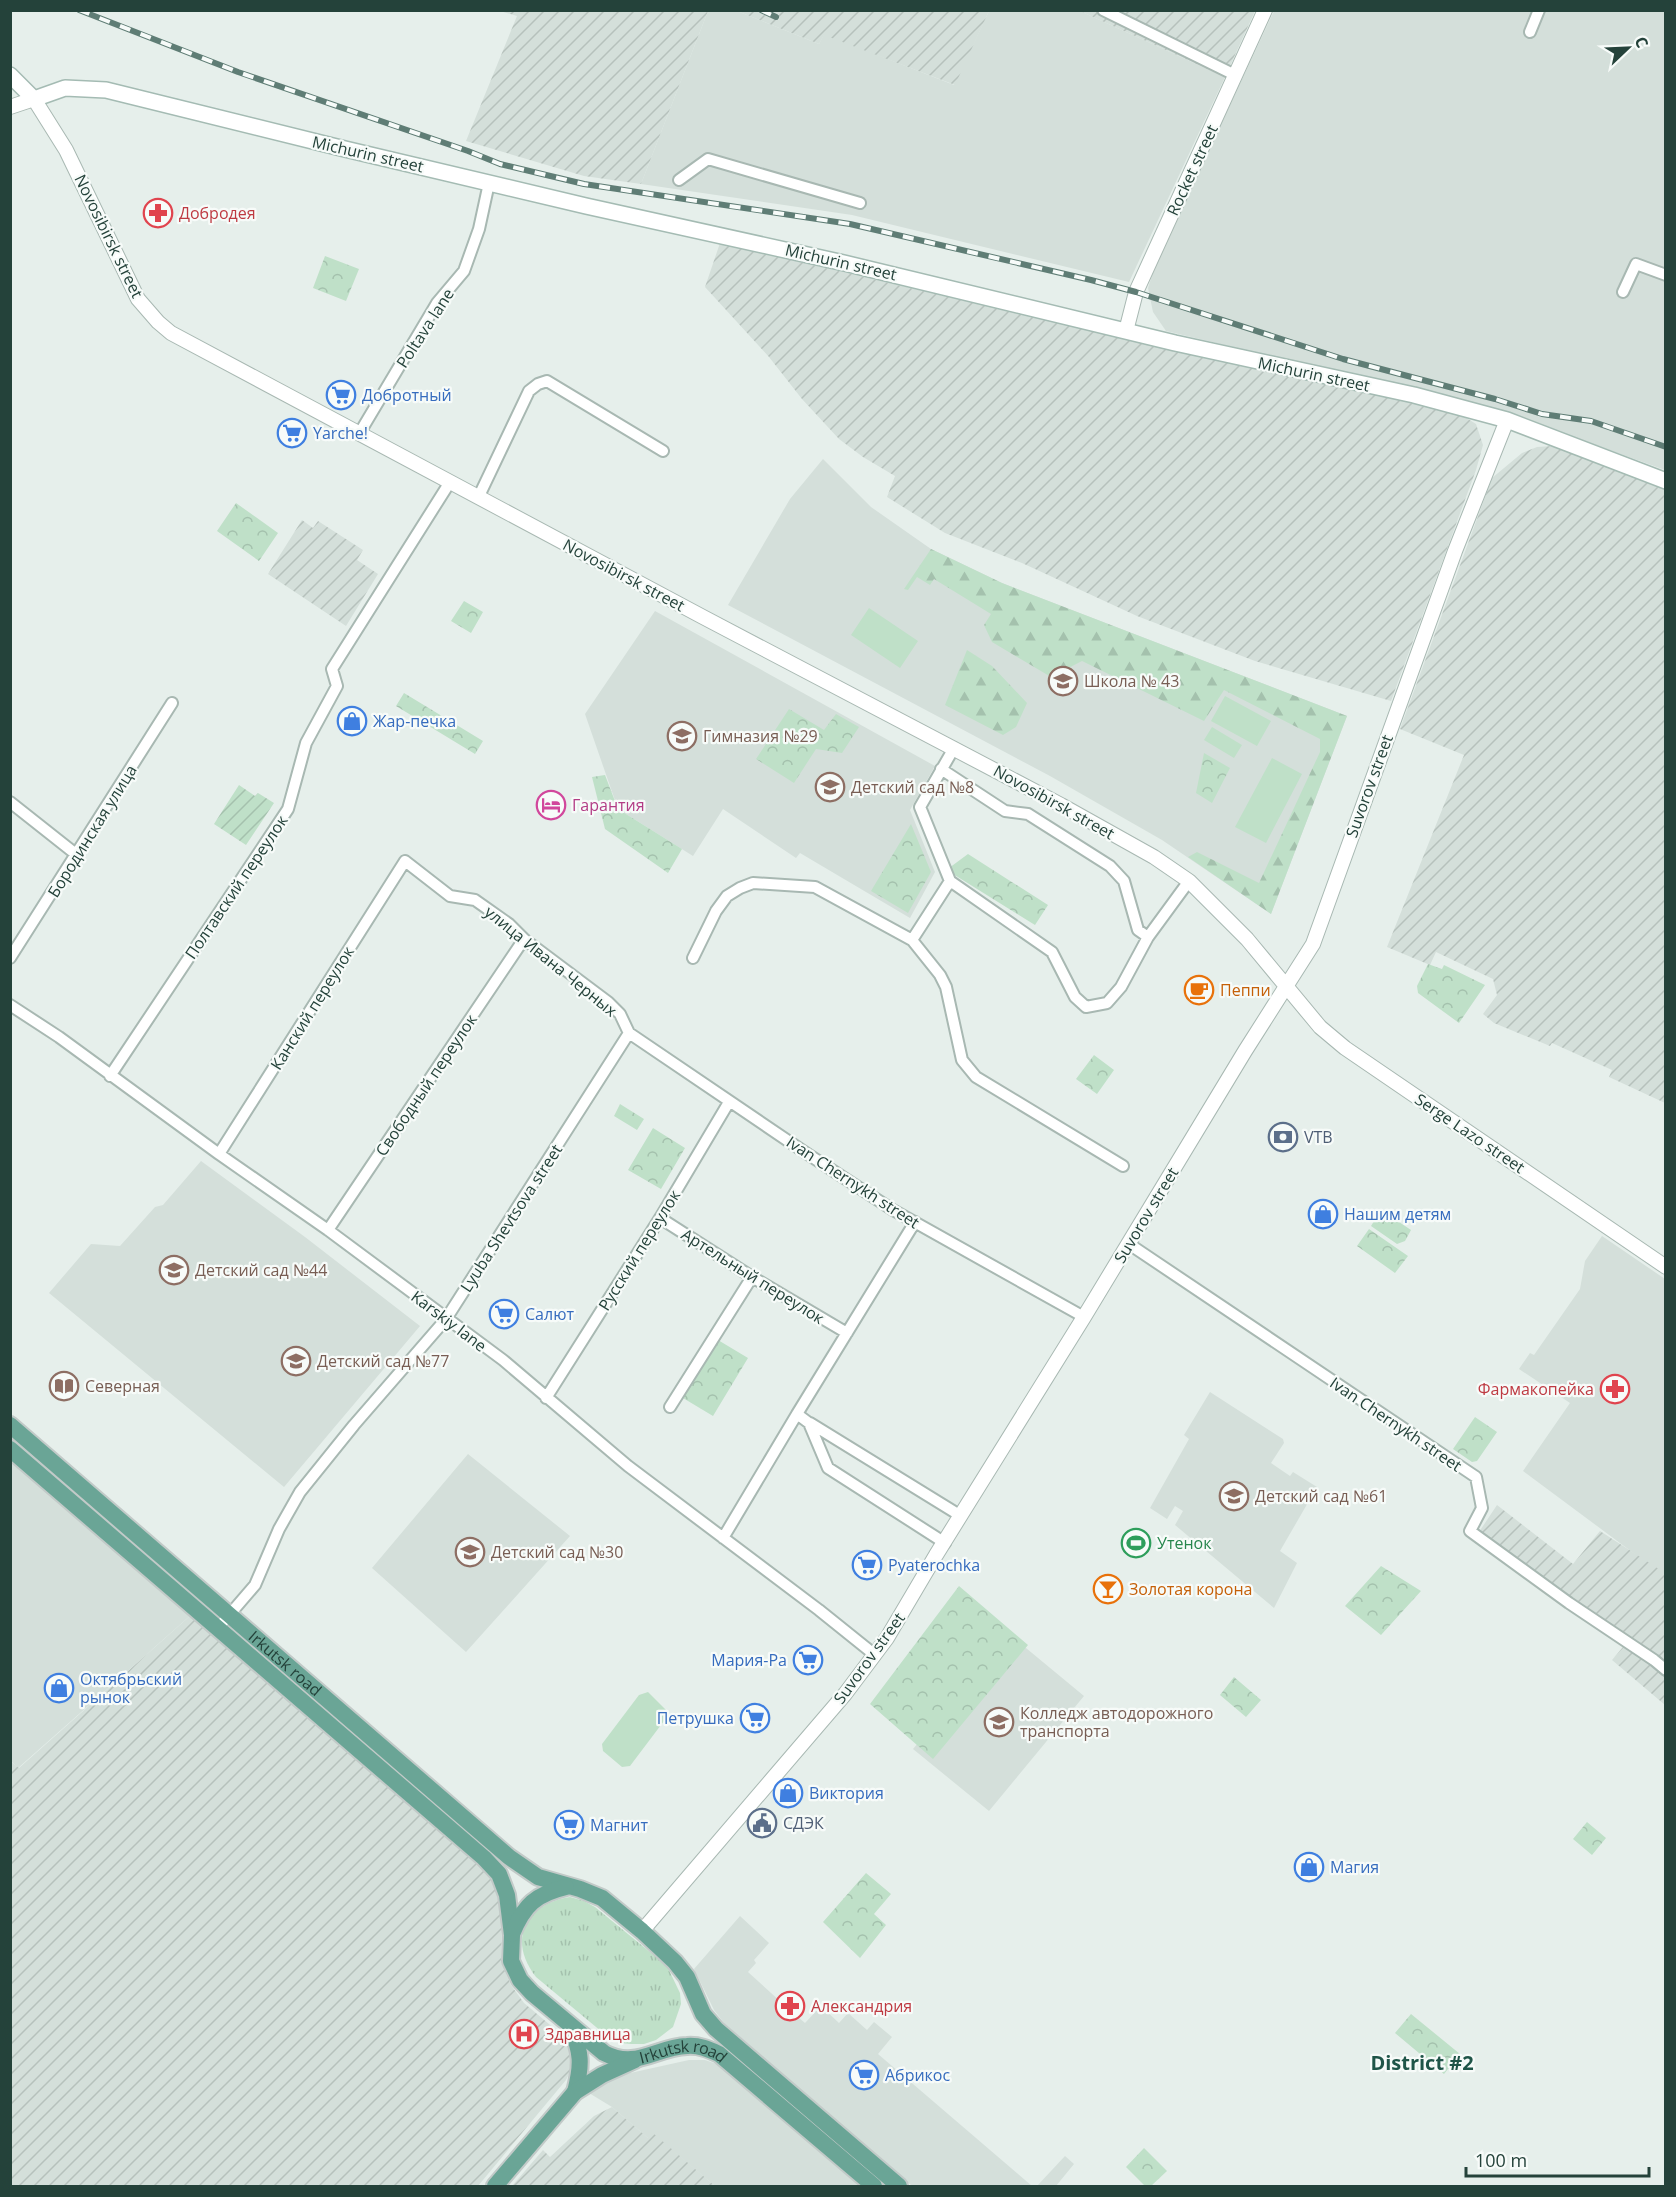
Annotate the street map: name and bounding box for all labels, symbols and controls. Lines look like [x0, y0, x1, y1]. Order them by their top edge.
north arrow [1598, 18, 1658, 78]
text: С [1630, 33, 1654, 51]
street label: Rocket street [1161, 121, 1223, 219]
street label: Michurin street [310, 130, 426, 178]
street label: Novosibirsk street [70, 170, 149, 302]
pharmacy icon: Добродея [142, 197, 174, 229]
place label: Добродея [179, 202, 256, 224]
street label: Michurin street [783, 238, 899, 286]
street label: Poltava lane [391, 284, 459, 372]
street label: Michurin street [1256, 351, 1372, 397]
supermarket icon: Добротный [325, 379, 357, 411]
place label: Добротный [362, 384, 452, 406]
supermarket icon: Yarche! [276, 417, 308, 449]
place label: Yarche! [313, 422, 368, 444]
street label: Novosibirsk street [559, 534, 689, 617]
school or university icon: Школа № 43 [1047, 665, 1079, 697]
place label: Школа № 43 [1084, 670, 1179, 692]
shop icon: Жар-печка [336, 705, 368, 737]
place label: Жар-печка [373, 710, 456, 732]
school or university icon: Гимназия №29 [666, 720, 698, 752]
place label: Гимназия №29 [703, 725, 818, 747]
street label: Suvorov street [1340, 731, 1398, 841]
street label: Novosibirsk street [990, 760, 1119, 845]
street label: Бородинская улица [42, 761, 142, 901]
school or university icon: Детский сад №8 [814, 771, 846, 803]
place label: Детский сад №8 [851, 776, 974, 798]
hotel icon: Гарантия [535, 789, 567, 821]
place label: Гарантия [572, 794, 645, 816]
street label: Полтавский переулок [180, 810, 293, 963]
street label: улица Ивана Черных [480, 901, 622, 1022]
street label: Канский переулок [265, 941, 359, 1074]
cafe icon: Пеппи [1183, 974, 1215, 1006]
place label: Пеппи [1220, 979, 1271, 1001]
street label: Свободный переулок [370, 1009, 482, 1160]
street label: Serge Lazo street [1411, 1088, 1530, 1178]
bank icon: VTB [1267, 1121, 1299, 1153]
place label: VTB [1304, 1126, 1333, 1148]
street label: Ivan Chernykh street [782, 1131, 924, 1233]
street label: Lyuba Shevtsova street [455, 1140, 567, 1296]
street label: Suvorov street [1109, 1163, 1183, 1267]
street label: Русский переулок [593, 1185, 685, 1315]
shop icon: Нашим детям [1307, 1198, 1339, 1230]
place label: Нашим детям [1344, 1203, 1451, 1225]
street label: Артельный переулок [677, 1223, 829, 1329]
school or university icon: Детский сад №44 [158, 1254, 190, 1286]
place label: Детский сад №44 [195, 1259, 327, 1281]
street label: Karskiy lane [407, 1285, 491, 1357]
supermarket icon: Салют [488, 1298, 520, 1330]
place label: Салют [525, 1303, 574, 1325]
school or university icon: Детский сад №77 [280, 1345, 312, 1377]
place label: Детский сад №77 [317, 1350, 449, 1372]
library icon: Северная [48, 1370, 80, 1402]
street label: Ivan Chernykh street [1326, 1372, 1466, 1476]
pharmacy icon: Фармакопейка [1599, 1373, 1631, 1405]
place label: Северная [85, 1375, 160, 1397]
place label: Фармакопейка [1478, 1378, 1594, 1400]
school or university icon: Детский сад №61 [1218, 1480, 1250, 1512]
place label: Детский сад №61 [1255, 1485, 1387, 1507]
sports icon: Утенок [1120, 1527, 1152, 1559]
place label: Утенок [1157, 1532, 1212, 1554]
school or university icon: Детский сад №30 [454, 1536, 486, 1568]
place label: Детский сад №30 [491, 1541, 623, 1563]
supermarket icon: Pyaterochka [851, 1549, 883, 1581]
place label: Pyaterochka [888, 1554, 980, 1576]
bar icon: Золотая корона [1092, 1573, 1124, 1605]
place label: Золотая корона [1129, 1578, 1253, 1600]
street label: Suvorov street [828, 1608, 910, 1708]
street label: Irkutsk road [244, 1625, 326, 1701]
supermarket icon: Мария-Ра [792, 1644, 824, 1676]
place label: Мария-Ра [711, 1649, 787, 1671]
place label: Октябрьский рынок [80, 1668, 182, 1708]
shop icon: Октябрьский рынок [43, 1672, 75, 1704]
supermarket icon: Петрушка [739, 1702, 771, 1734]
place label: Колледж автодорожного транспорта [1020, 1702, 1213, 1742]
school or university icon: Колледж автодорожного транспорта [983, 1706, 1015, 1738]
place label: Петрушка [657, 1707, 734, 1729]
shop icon: Виктория [772, 1777, 804, 1809]
place label: Виктория [809, 1782, 884, 1804]
public building icon: СДЭК [746, 1807, 778, 1839]
supermarket icon: Магнит [553, 1809, 585, 1841]
place label: СДЭК [783, 1812, 824, 1834]
place label: Магнит [590, 1814, 648, 1836]
shop icon: Магия [1293, 1851, 1325, 1883]
place label: Магия [1330, 1856, 1379, 1878]
pharmacy icon: Александрия [774, 1990, 806, 2022]
place label: Александрия [811, 1995, 912, 2017]
hospital icon: Здравница [508, 2018, 540, 2050]
place label: Здравница [545, 2023, 631, 2045]
street label: Irkutsk road [637, 2035, 732, 2069]
district label: District #2 [1370, 2049, 1474, 2076]
supermarket icon: Абрикос [848, 2059, 880, 2091]
place label: Абрикос [885, 2064, 950, 2086]
scale bar [1466, 2140, 1649, 2178]
text: 100 m [1475, 2148, 1527, 2172]

